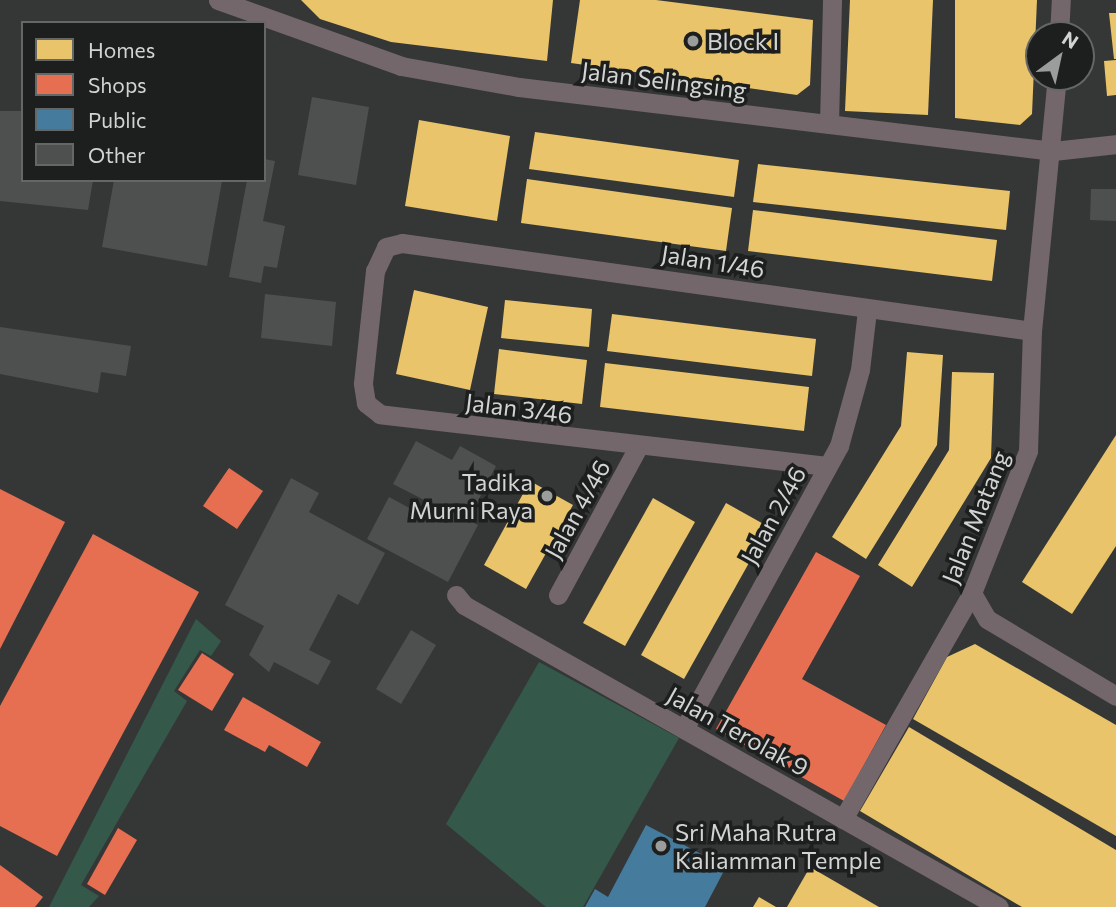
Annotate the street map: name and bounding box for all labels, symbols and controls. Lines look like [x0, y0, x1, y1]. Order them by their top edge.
legend [21, 21, 266, 182]
north arrow [1025, 21, 1095, 91]
text: N [1058, 26, 1083, 53]
place label: Block I [707, 27, 779, 55]
marker: Block I [685, 33, 701, 49]
text: Homes [88, 37, 155, 62]
street label: Jalan Selingsing [580, 56, 748, 104]
text: Shops [88, 72, 147, 97]
text: Public [88, 107, 146, 132]
text: Other [88, 142, 145, 167]
street label: Jalan 1/46 [659, 239, 767, 283]
street label: Jalan 3/46 [464, 387, 574, 429]
street label: Jalan Matang [935, 446, 1015, 588]
street label: Jalan 4/46 [538, 454, 616, 564]
street label: Jalan 2/46 [734, 461, 812, 569]
place label: Tadika Murni Raya [410, 468, 533, 524]
marker: Tadika Murni Raya [539, 488, 555, 504]
street label: Jalan Terolak 9 [662, 680, 814, 782]
place label: Sri Maha Rutra Kaliamman Temple [675, 818, 881, 874]
marker: Sri Maha Rutra Kaliamman Temple [653, 838, 669, 854]

